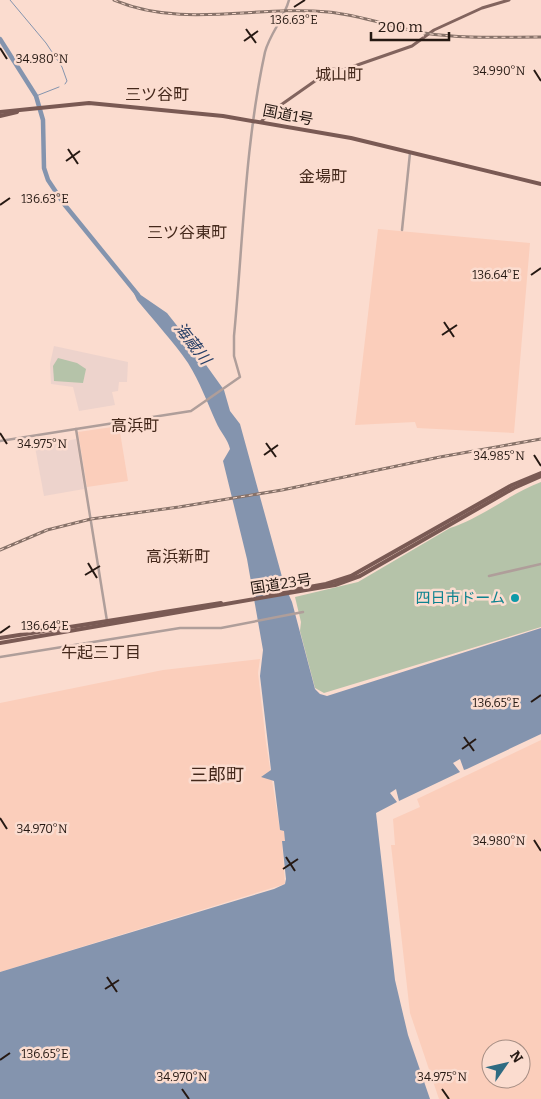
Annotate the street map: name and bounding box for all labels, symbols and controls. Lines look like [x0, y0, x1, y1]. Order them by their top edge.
scale bar [371, 10, 448, 42]
text: 136.63°E [270, 13, 318, 27]
text: 200 m [378, 18, 423, 36]
text: 34.980°N [16, 52, 69, 66]
text: 34.990°N [473, 64, 526, 78]
district label: 城山町 [315, 65, 363, 84]
district label: 三ツ谷町 [125, 85, 189, 104]
street label: 国道1号 [261, 101, 315, 129]
district label: 金場町 [299, 167, 347, 186]
text: 136.63°E [21, 192, 69, 206]
district label: 三ツ谷東町 [147, 223, 227, 242]
text: 136.64°E [472, 268, 520, 282]
water label: 海蔵川 [170, 319, 216, 370]
district label: 高浜町 [111, 416, 159, 435]
text: 34.975°N [17, 437, 67, 451]
text: 34.985°N [473, 449, 525, 463]
district label: 高浜新町 [146, 547, 210, 566]
street label: 国道23号 [249, 570, 313, 598]
place label: 四日市ドーム [415, 589, 505, 607]
marker: 四日市ドーム [509, 592, 521, 604]
text: 136.64°E [21, 619, 69, 633]
district label: 午起三丁目 [61, 643, 141, 662]
text: 136.65°E [473, 696, 519, 710]
district label: 三郎町 [190, 764, 244, 786]
text: 34.970°N [16, 822, 68, 836]
text: 34.980°N [473, 834, 526, 848]
north arrow [481, 1039, 531, 1089]
text: 136.65°E [22, 1047, 68, 1061]
text: N [506, 1048, 527, 1066]
text: 34.970°N [156, 1070, 208, 1084]
text: 34.975°N [417, 1070, 467, 1084]

